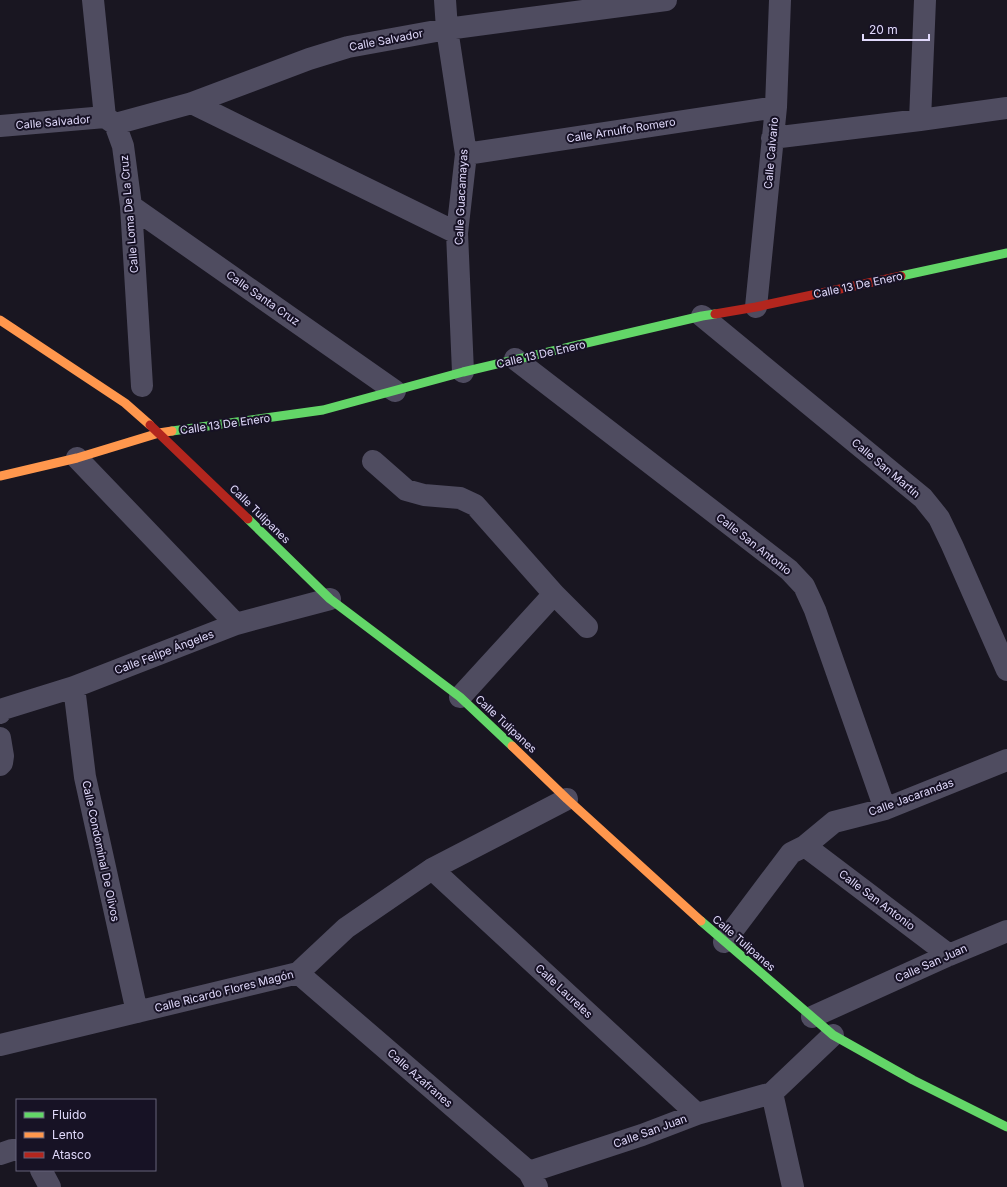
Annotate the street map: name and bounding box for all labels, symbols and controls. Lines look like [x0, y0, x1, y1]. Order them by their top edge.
scale bar [863, 16, 929, 42]
text: 20 m [869, 22, 898, 37]
street label: Calle Salvador [348, 26, 424, 54]
street label: Calle Salvador [15, 112, 91, 132]
street label: Calle Arnulfo Romero [565, 114, 677, 146]
street label: Calle Calvario [761, 116, 781, 189]
street label: Calle Guacamayas [451, 148, 471, 245]
street label: Calle Loma De La Cruz [117, 154, 141, 274]
street label: Calle Santa Cruz [224, 267, 302, 329]
street label: Calle 13 De Enero [812, 269, 904, 301]
street label: Calle 13 De Enero [495, 337, 587, 371]
street label: Calle 13 De Enero [179, 411, 271, 437]
street label: Calle San Martín [849, 435, 923, 501]
street label: Calle Tulipanes [227, 482, 293, 547]
street label: Calle San Antonio [714, 510, 795, 578]
street label: Calle Felipe Ángeles [112, 627, 216, 677]
street label: Calle Tulipanes [472, 692, 540, 756]
street label: Calle Jacarandas [867, 775, 956, 819]
street label: Calle Condominal De Olivos [79, 779, 123, 923]
street label: Calle San Antonio [836, 867, 918, 933]
street label: Calle Tulipanes [710, 912, 779, 974]
street label: Calle San Juan [893, 941, 969, 985]
street label: Calle Laureles [532, 961, 596, 1021]
street label: Calle Ricardo Flores Magón [153, 967, 295, 1015]
street label: Calle Azafranes [384, 1046, 456, 1110]
legend [16, 1099, 156, 1171]
text: Fluido [52, 1107, 87, 1122]
street label: Calle San Juan [611, 1111, 689, 1151]
text: Lento [52, 1127, 84, 1142]
text: Atasco [52, 1147, 91, 1162]

